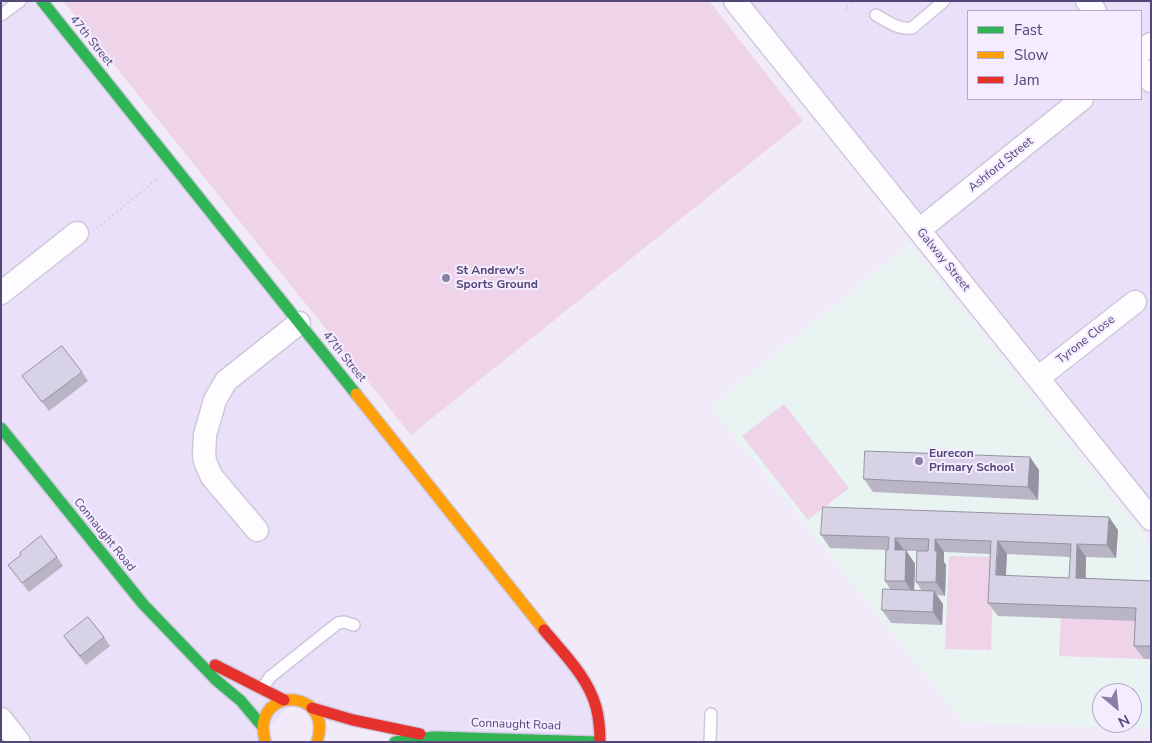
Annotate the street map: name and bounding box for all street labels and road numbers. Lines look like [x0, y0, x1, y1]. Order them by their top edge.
street label: 47th Street [66, 13, 116, 69]
street label: Ashford Street [966, 135, 1036, 195]
street label: Galway Street [913, 226, 973, 294]
street label: Tyrone Close [1054, 313, 1118, 367]
street label: 47th Street [319, 329, 369, 385]
street label: Connaught Road [70, 495, 138, 575]
street label: Connaught Road [471, 716, 561, 734]

